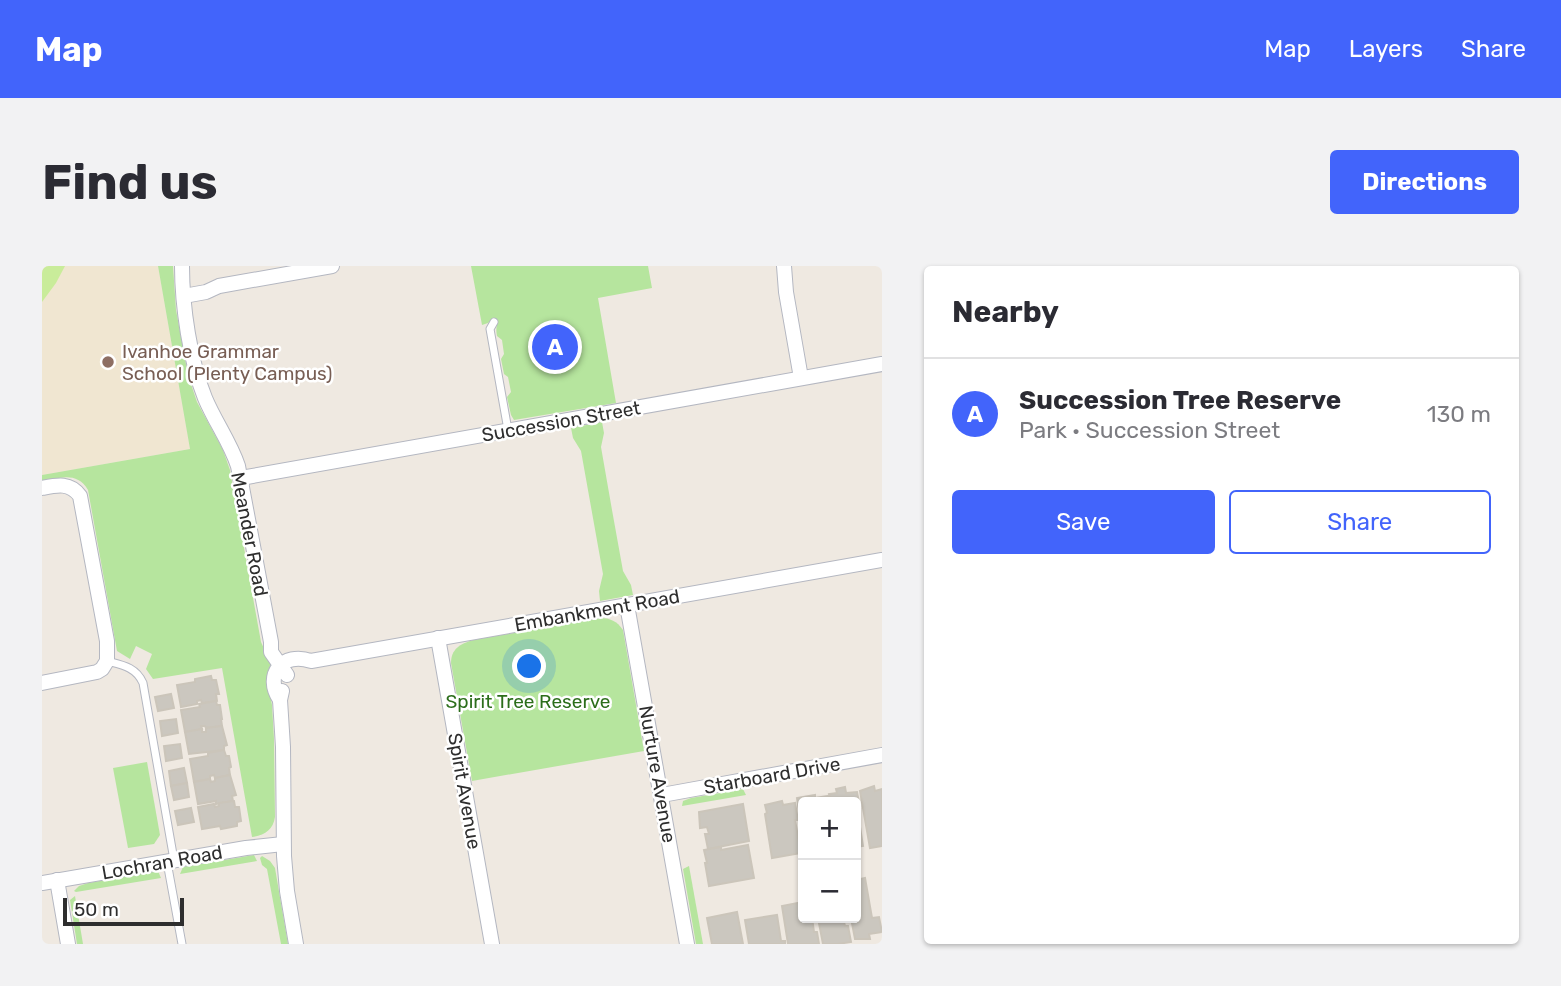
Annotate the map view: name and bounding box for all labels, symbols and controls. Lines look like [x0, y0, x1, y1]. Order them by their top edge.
text: Map [35, 30, 103, 69]
text: Map [1264, 35, 1311, 63]
text: Layers [1349, 35, 1423, 63]
text: Share [1461, 35, 1526, 63]
button: Directions [1330, 150, 1519, 214]
text: Find us [42, 153, 218, 211]
text: Nearby [952, 294, 1059, 330]
pin: A [532, 321, 578, 373]
place label: Ivanhoe Grammar School (Plenty Campus) [122, 340, 332, 385]
marker: Ivanhoe Grammar School (Plenty Campus) [100, 354, 116, 370]
text: Succession Tree Reserve [1019, 385, 1341, 416]
street label: Succession Street [480, 396, 643, 447]
text: A [967, 400, 983, 428]
text: 130 m [1427, 400, 1491, 428]
text: Park · Succession Street [1019, 416, 1280, 444]
street label: Meander Road [226, 470, 273, 598]
button: Save [952, 490, 1215, 554]
button: Share [1229, 490, 1491, 554]
street label: Embankment Road [513, 585, 682, 636]
your location [512, 649, 546, 683]
park label: Spirit Tree Reserve [446, 690, 610, 713]
street label: Nurture Avenue [634, 704, 681, 845]
street label: Spirit Avenue [443, 731, 486, 851]
street label: Starboard Drive [702, 752, 842, 799]
map controls [798, 797, 861, 923]
button: + [798, 797, 861, 860]
street label: Lochran Road [100, 841, 224, 884]
button: − [798, 860, 861, 923]
scale bar [63, 895, 184, 927]
text: 50 m [74, 898, 119, 921]

